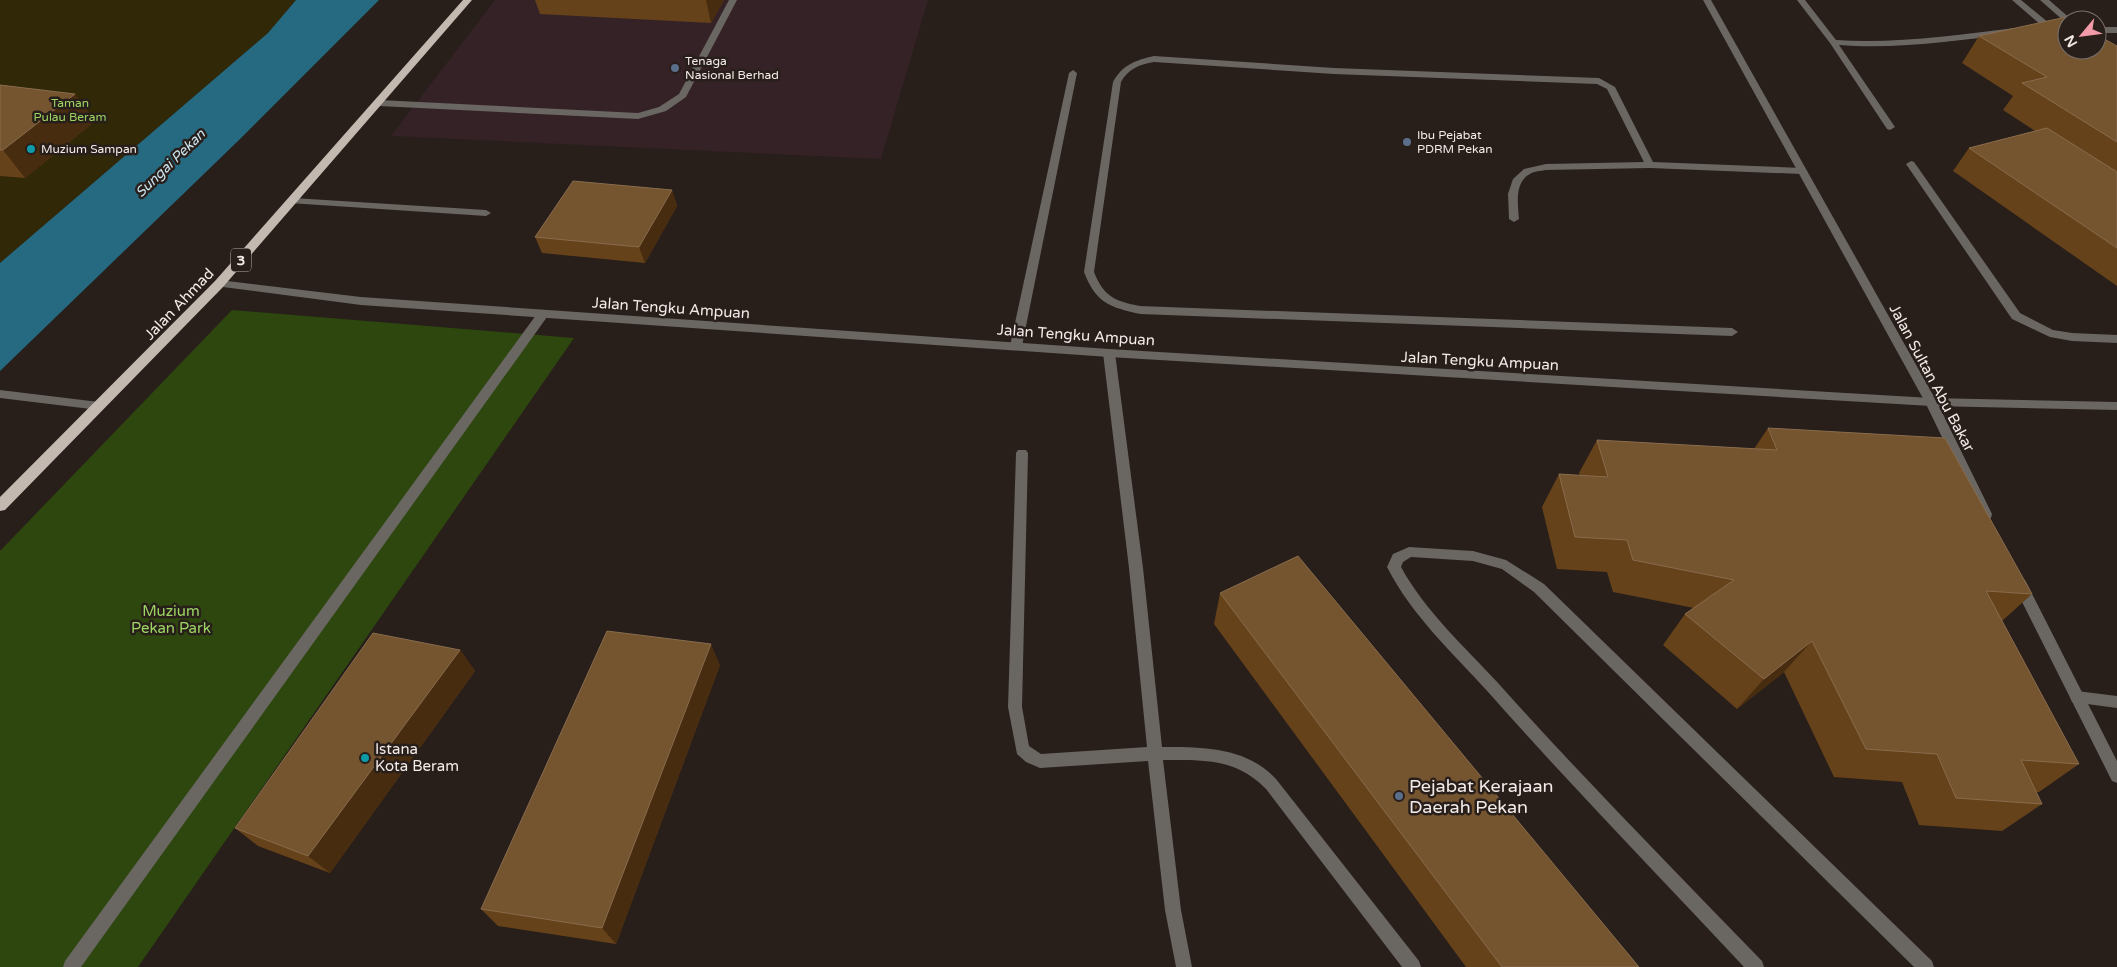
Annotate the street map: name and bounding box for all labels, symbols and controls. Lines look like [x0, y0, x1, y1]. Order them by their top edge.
north arrow [2057, 10, 2107, 60]
text: N [2061, 32, 2081, 50]
place label: Tenaga Nasional Berhad [685, 54, 779, 82]
marker: Tenaga Nasional Berhad [669, 62, 681, 74]
park label: Taman Pulau Beram [34, 96, 106, 124]
water label: Sungai Pekan [132, 126, 209, 201]
place label: Ibu Pejabat PDRM Pekan [1417, 128, 1493, 156]
marker: Ibu Pejabat PDRM Pekan [1401, 136, 1413, 148]
place label: Muzium Sampan [41, 142, 137, 156]
marker: Muzium Sampan [25, 143, 37, 155]
road number: 3 [231, 248, 251, 272]
street label: Jalan Ahmad [140, 264, 218, 344]
street label: Jalan Tengku Ampuan [591, 294, 751, 322]
street label: Jalan Sultan Abu Bakar [1885, 301, 1979, 455]
street label: Jalan Tengku Ampuan [996, 321, 1156, 349]
street label: Jalan Tengku Ampuan [1401, 348, 1559, 374]
park label: Muzium Pekan Park [131, 602, 211, 637]
place label: Istana Kota Beram [375, 740, 459, 775]
marker: Istana Kota Beram [359, 752, 371, 764]
place label: Pejabat Kerajaan Daerah Pekan [1409, 775, 1554, 818]
marker: Pejabat Kerajaan Daerah Pekan [1393, 790, 1405, 802]

